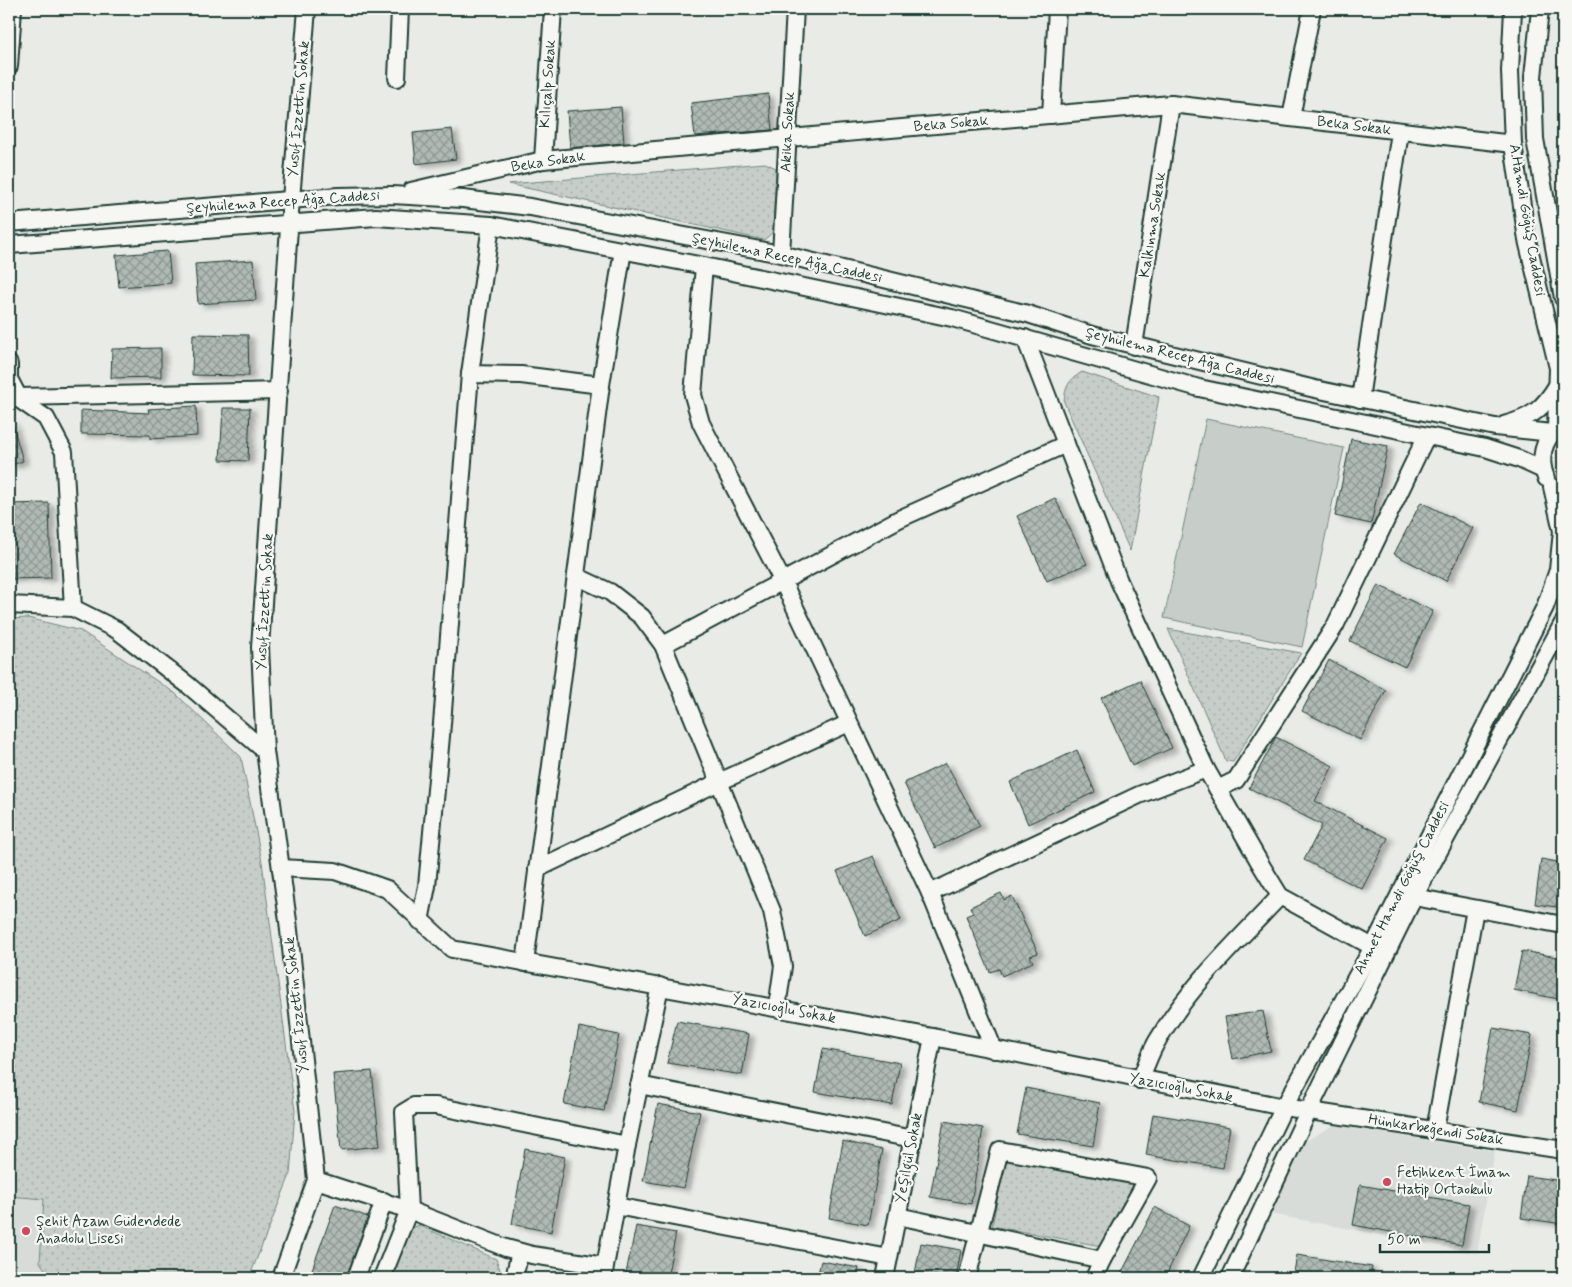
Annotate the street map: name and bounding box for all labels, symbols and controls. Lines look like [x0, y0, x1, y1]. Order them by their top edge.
street label: Kılıçalp Sokak [535, 38, 561, 129]
street label: Yusuf İzzettin Sokak [283, 39, 315, 178]
street label: Akika Sokak [776, 91, 800, 173]
street label: Beka Sokak [913, 111, 990, 137]
street label: Beka Sokak [1316, 112, 1393, 141]
street label: A.Hamdi Göğüş Caddesi [1504, 142, 1550, 298]
street label: Beka Sokak [509, 146, 587, 178]
street label: Kalkınma Sokak [1135, 170, 1171, 279]
street label: Şeyhülema Recep Ağa Caddesi [185, 185, 381, 219]
street label: Şeyhülema Recep Ağa Caddesi [690, 228, 884, 288]
street label: Şeyhülema Recep Ağa Caddesi [1083, 323, 1277, 389]
street label: Yusuf İzzettin Sokak [251, 533, 279, 671]
street label: Ahmet Hamdi Göğüş Caddesi [1350, 798, 1454, 978]
street label: Yusuf İzzettin Sokak [280, 935, 314, 1074]
street label: Yazıcıoğlu Sokak [730, 989, 838, 1029]
street label: Yazıcıoğlu Sokak [1127, 1068, 1235, 1108]
street label: Hünkarbeğendi Sokak [1367, 1109, 1506, 1151]
street label: Yeşilgül Sokak [890, 1111, 929, 1205]
place label: Fetihkent İmam Hatip Ortaokulu [1397, 1163, 1511, 1200]
marker: Fetihkent İmam Hatip Ortaokulu [1381, 1176, 1393, 1188]
place label: Şehit Azam Güdendede Anadolu Lisesi [36, 1212, 181, 1249]
scale bar [1380, 1222, 1488, 1254]
marker: Şehit Azam Güdendede Anadolu Lisesi [20, 1225, 32, 1237]
text: 50 m [1387, 1230, 1421, 1250]

